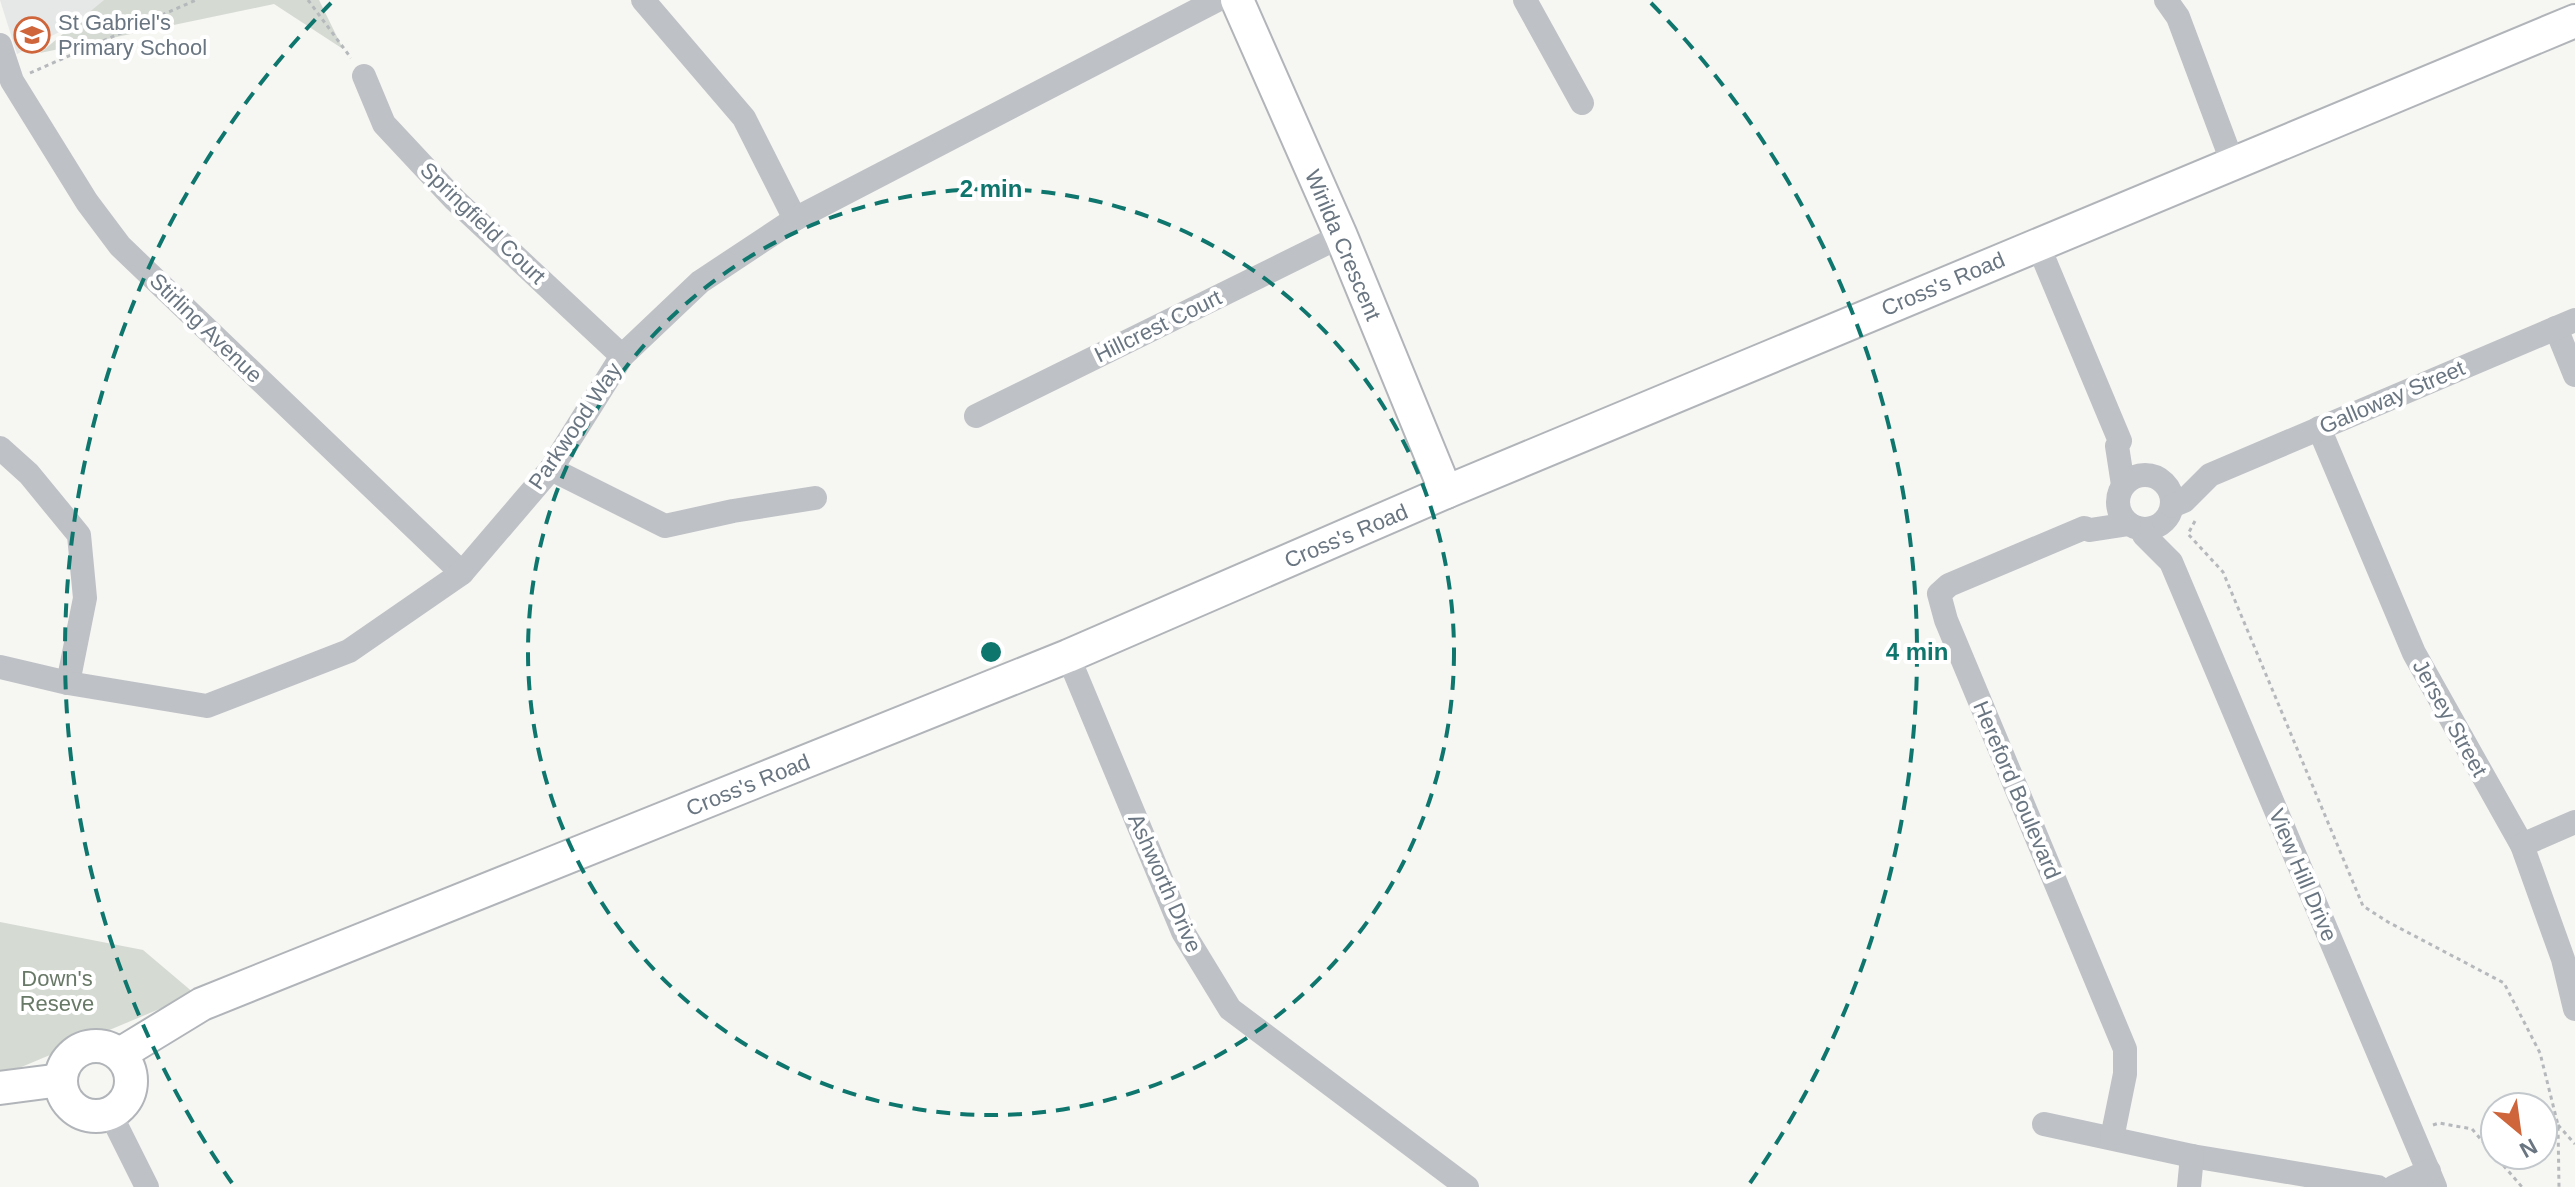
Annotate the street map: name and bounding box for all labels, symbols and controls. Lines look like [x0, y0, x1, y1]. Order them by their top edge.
place label: St Gabriel's Primary School [58, 10, 207, 60]
school or university icon: St Gabriel's Primary School [13, 16, 51, 54]
street label: Springfield Court [415, 157, 551, 289]
street label: Wirilda Crescent [1300, 166, 1386, 324]
text: 2 min [960, 175, 1022, 202]
street label: Cross's Road [1878, 247, 2008, 321]
street label: Stirling Avenue [145, 268, 267, 388]
street label: Hillcrest Court [1090, 284, 1226, 368]
street label: Galloway Street [2316, 355, 2468, 439]
street label: Parkwood Way [524, 358, 626, 494]
street label: Cross's Road [1281, 499, 1411, 573]
centre of rings [977, 638, 1005, 666]
text: 4 min [1886, 638, 1948, 665]
street label: Jersey Street [2408, 655, 2492, 781]
street label: Hereford Boulevard [1968, 697, 2066, 883]
street label: Cross's Road [682, 749, 814, 821]
street label: View Hill Drive [2264, 805, 2342, 945]
street label: Ashworth Drive [1123, 810, 1207, 956]
park label: Down's Reseve [20, 966, 94, 1016]
north arrow [2479, 1091, 2559, 1171]
text: N [2515, 1133, 2541, 1163]

